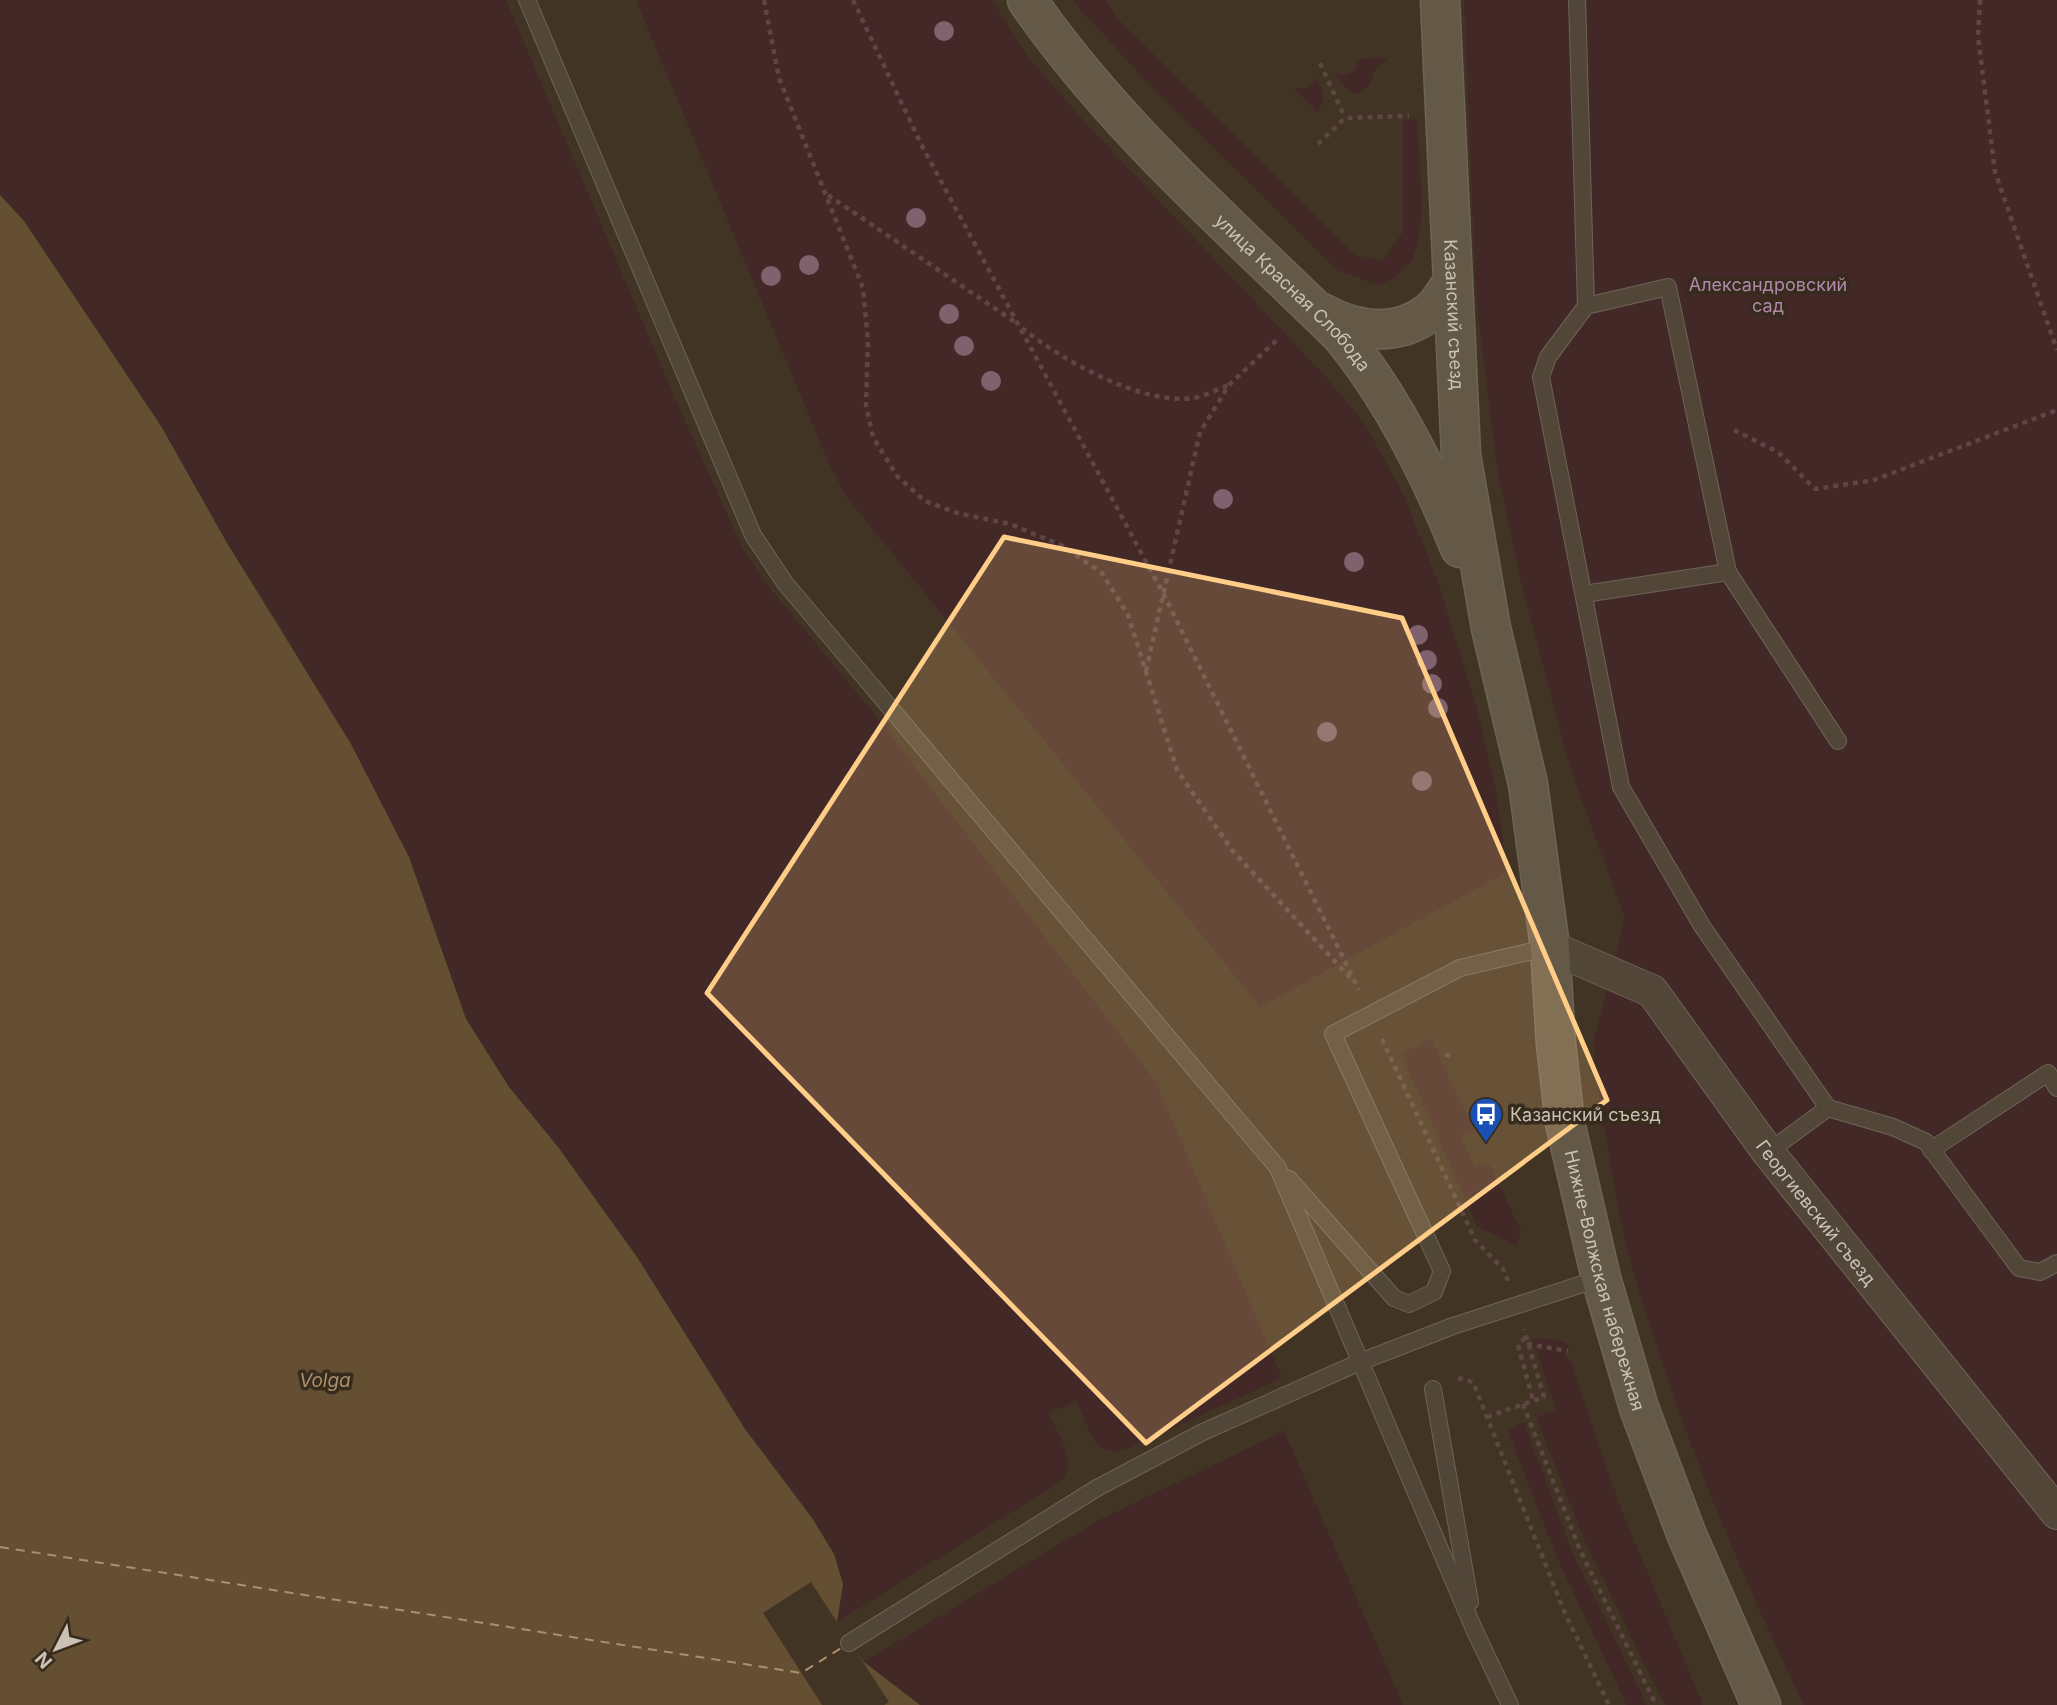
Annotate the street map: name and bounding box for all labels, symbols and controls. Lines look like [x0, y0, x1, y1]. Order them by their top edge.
street label: улица Красная Слобода [1211, 209, 1375, 375]
street label: Казанский съезд [1441, 239, 1468, 391]
park label: Александровский сад [1689, 274, 1847, 316]
bus stop icon: Казанский съезд [1467, 1095, 1505, 1144]
place label: Казанский съезд [1510, 1104, 1661, 1125]
street label: Георгиевский съезд [1752, 1136, 1881, 1289]
street label: Нижне-Волжская набережная [1561, 1148, 1650, 1413]
water label: Volga [299, 1369, 351, 1392]
north arrow [21, 1614, 91, 1684]
text: N [30, 1647, 57, 1673]

